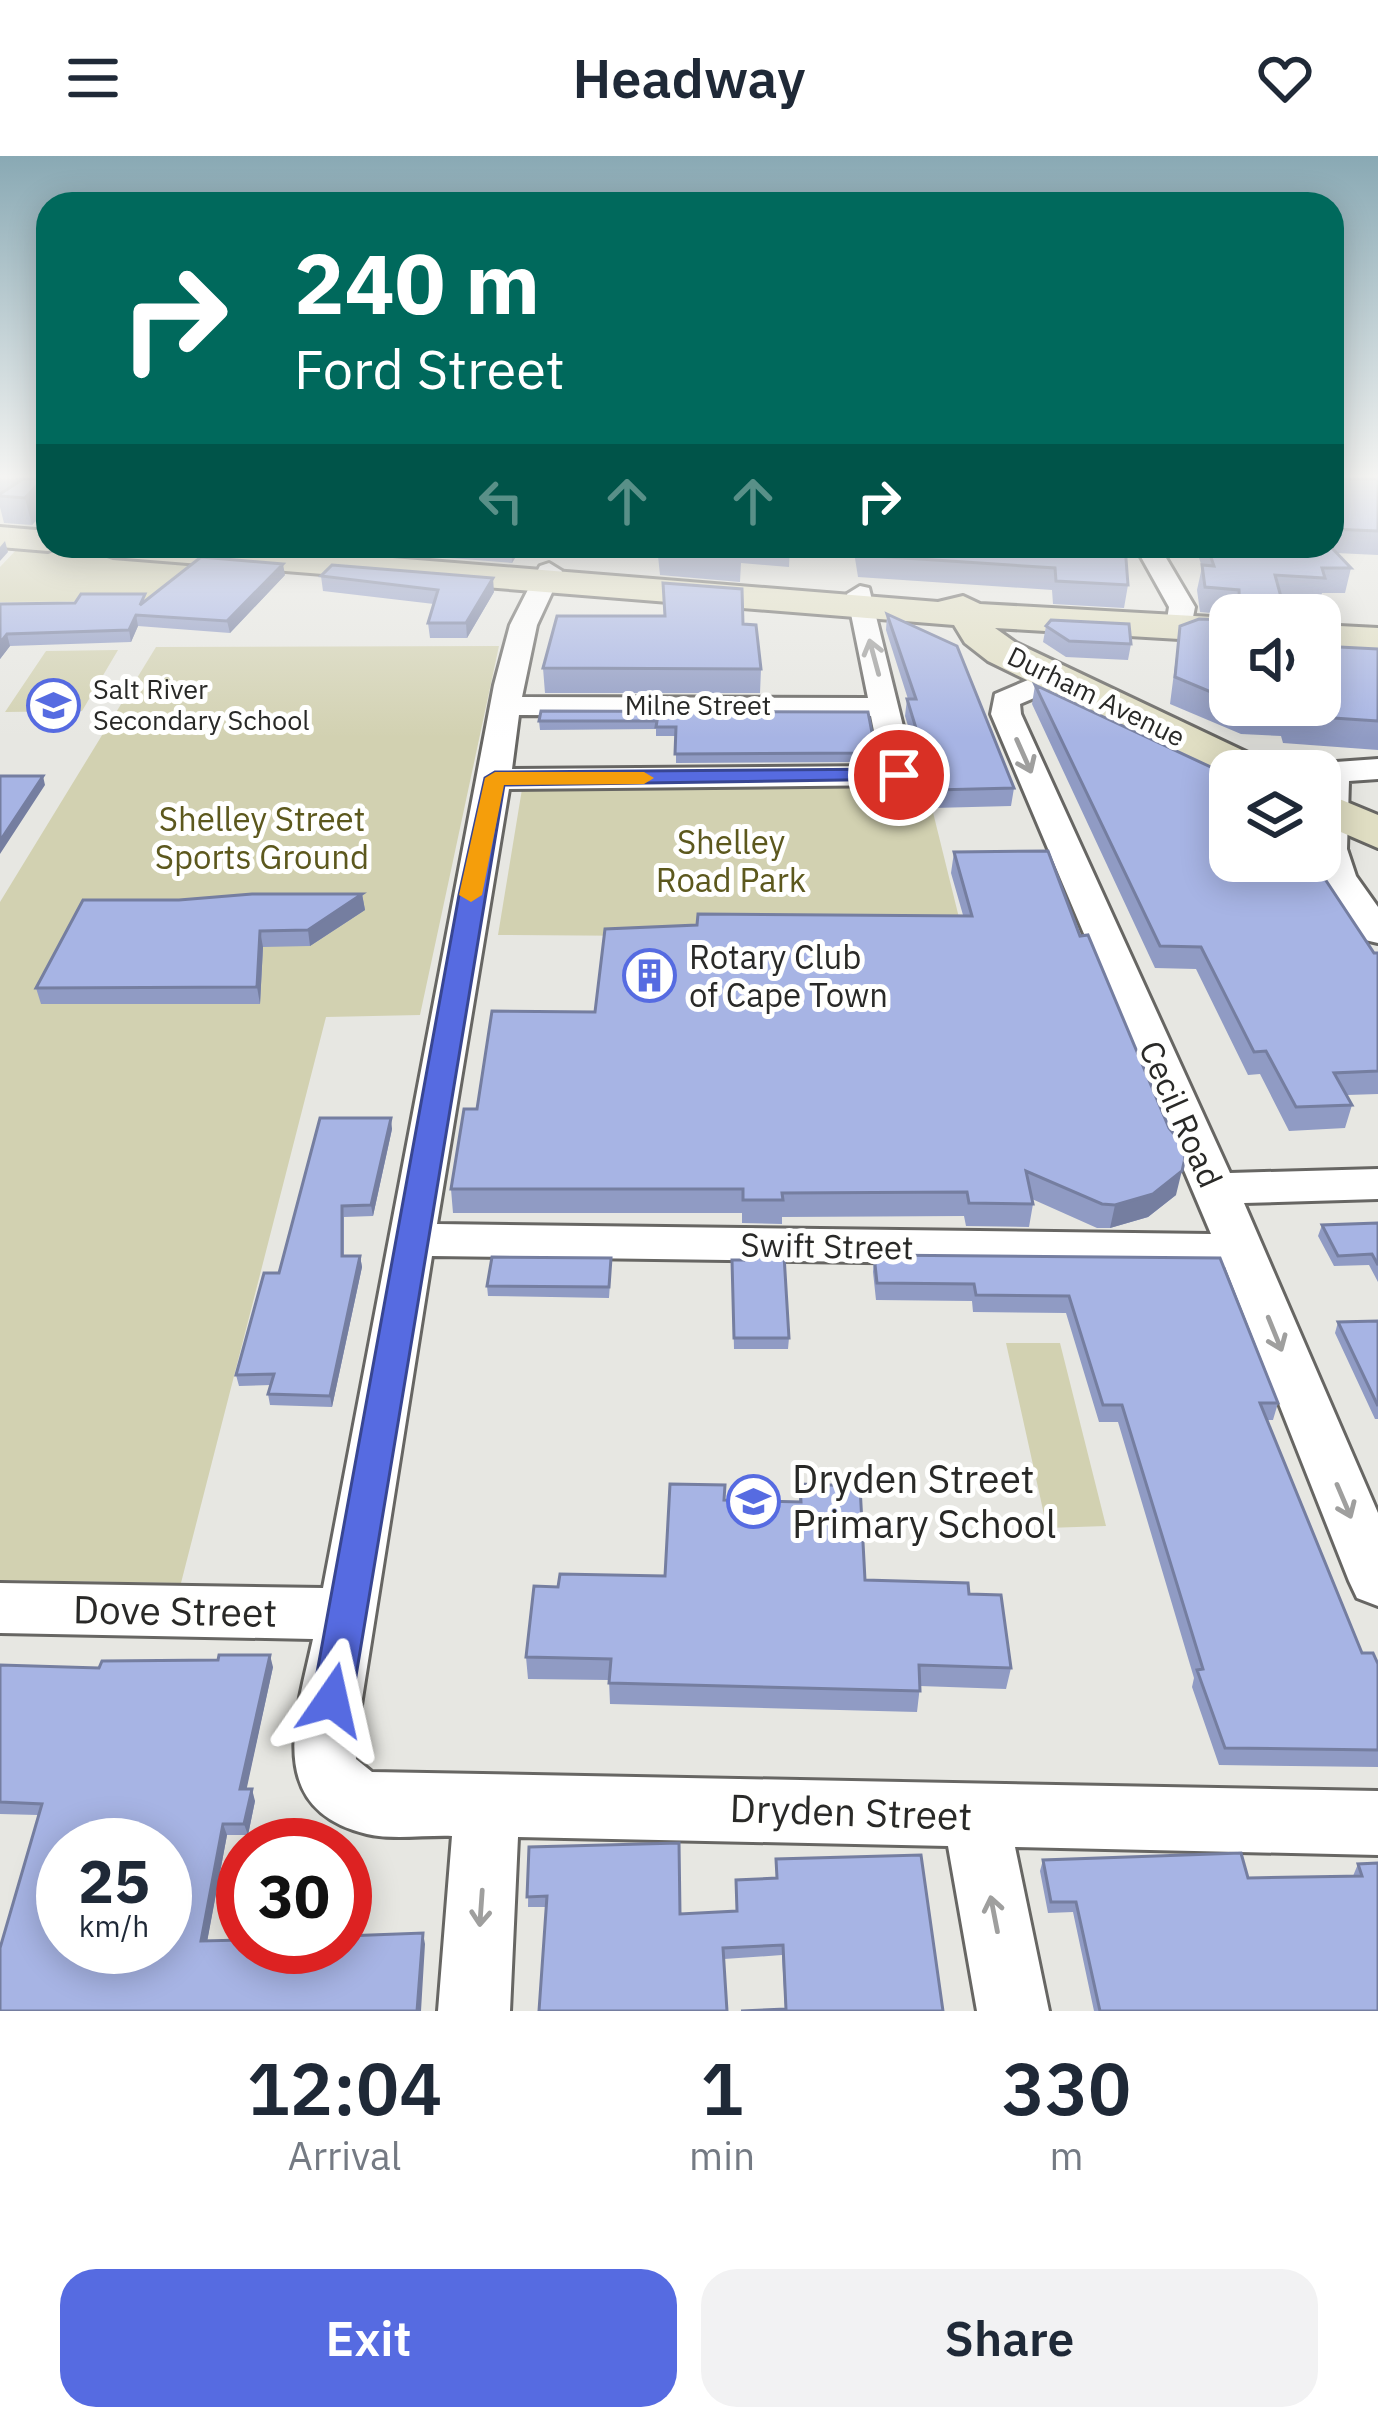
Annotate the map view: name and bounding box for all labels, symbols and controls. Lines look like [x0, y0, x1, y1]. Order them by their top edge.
text: Headway [572, 43, 806, 113]
icon: menu [60, 45, 126, 111]
icon: heart [1252, 45, 1318, 111]
text: 240 m [294, 228, 540, 337]
icon: right [96, 240, 252, 396]
text: Ford Street [294, 334, 565, 404]
icon: left [468, 468, 534, 534]
icon: ahead [594, 468, 660, 534]
icon: ahead [720, 468, 786, 534]
icon: right [846, 468, 912, 534]
map controls [1209, 594, 1341, 882]
button: sound [1209, 594, 1341, 726]
one-way arrow [862, 638, 884, 676]
street label: Durham Avenue [1002, 638, 1191, 754]
place label: Salt River Secondary School [93, 671, 310, 737]
school or university icon: Salt River Secondary School [26, 678, 82, 734]
street label: Milne Street [625, 687, 771, 722]
pin [848, 724, 950, 826]
one-way arrow [1015, 737, 1037, 773]
icon: arrive [866, 742, 932, 808]
button: layers [1209, 750, 1341, 882]
park label: Shelley Street Sports Ground [155, 797, 369, 878]
park label: Shelley Road Park [656, 820, 806, 901]
place label: Rotary Club of Cape Town [689, 935, 888, 1016]
building icon: Rotary Club of Cape Town [622, 948, 678, 1004]
street label: Cecil Road [1130, 1034, 1233, 1194]
street label: Swift Street [740, 1222, 914, 1269]
one-way arrow [1266, 1314, 1287, 1351]
place label: Dryden Street Primary School [792, 1453, 1056, 1549]
school or university icon: Dryden Street Primary School [725, 1473, 781, 1529]
one-way arrow [1335, 1482, 1356, 1519]
street label: Dove Street [72, 1583, 278, 1638]
position arrow [269, 1637, 395, 1763]
street label: Dryden Street [729, 1782, 973, 1841]
speed limit sign: 30 [216, 1818, 372, 1974]
text: 25 [78, 1841, 150, 1920]
one-way arrow [469, 1888, 492, 1927]
one-way arrow [982, 1895, 1004, 1934]
text: km/h [79, 1906, 149, 1945]
text: 12:04 [247, 2041, 442, 2135]
text: 1 [700, 2041, 744, 2135]
text: 330 [1002, 2041, 1131, 2135]
text: Arrival [288, 2130, 401, 2181]
text: min [689, 2130, 755, 2181]
text: m [1049, 2130, 1084, 2181]
button: Exit [60, 2269, 677, 2407]
button: Share [701, 2269, 1318, 2407]

